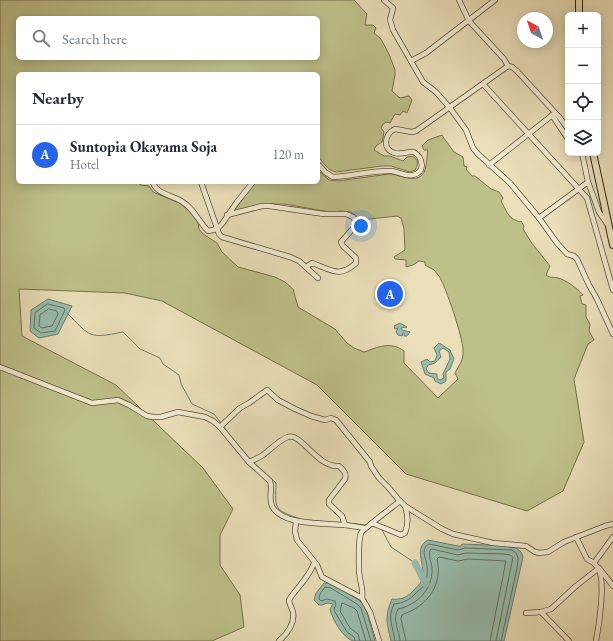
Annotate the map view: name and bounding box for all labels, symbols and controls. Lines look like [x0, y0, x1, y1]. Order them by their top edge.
north arrow [517, 12, 553, 48]
map controls [565, 12, 601, 156]
button: + [565, 12, 601, 48]
search box [16, 16, 320, 60]
icon: search [30, 27, 52, 49]
text: Search here [62, 29, 127, 48]
button: − [565, 48, 601, 84]
button: locate [565, 84, 601, 120]
text: Nearby [32, 87, 84, 109]
button: layers [565, 120, 601, 156]
text: Suntopia Okayama Soja [70, 137, 217, 156]
text: A [40, 146, 50, 163]
text: 120 m [273, 146, 304, 163]
text: Hotel [70, 156, 99, 173]
your location [351, 216, 371, 236]
pin: A [377, 279, 403, 309]

